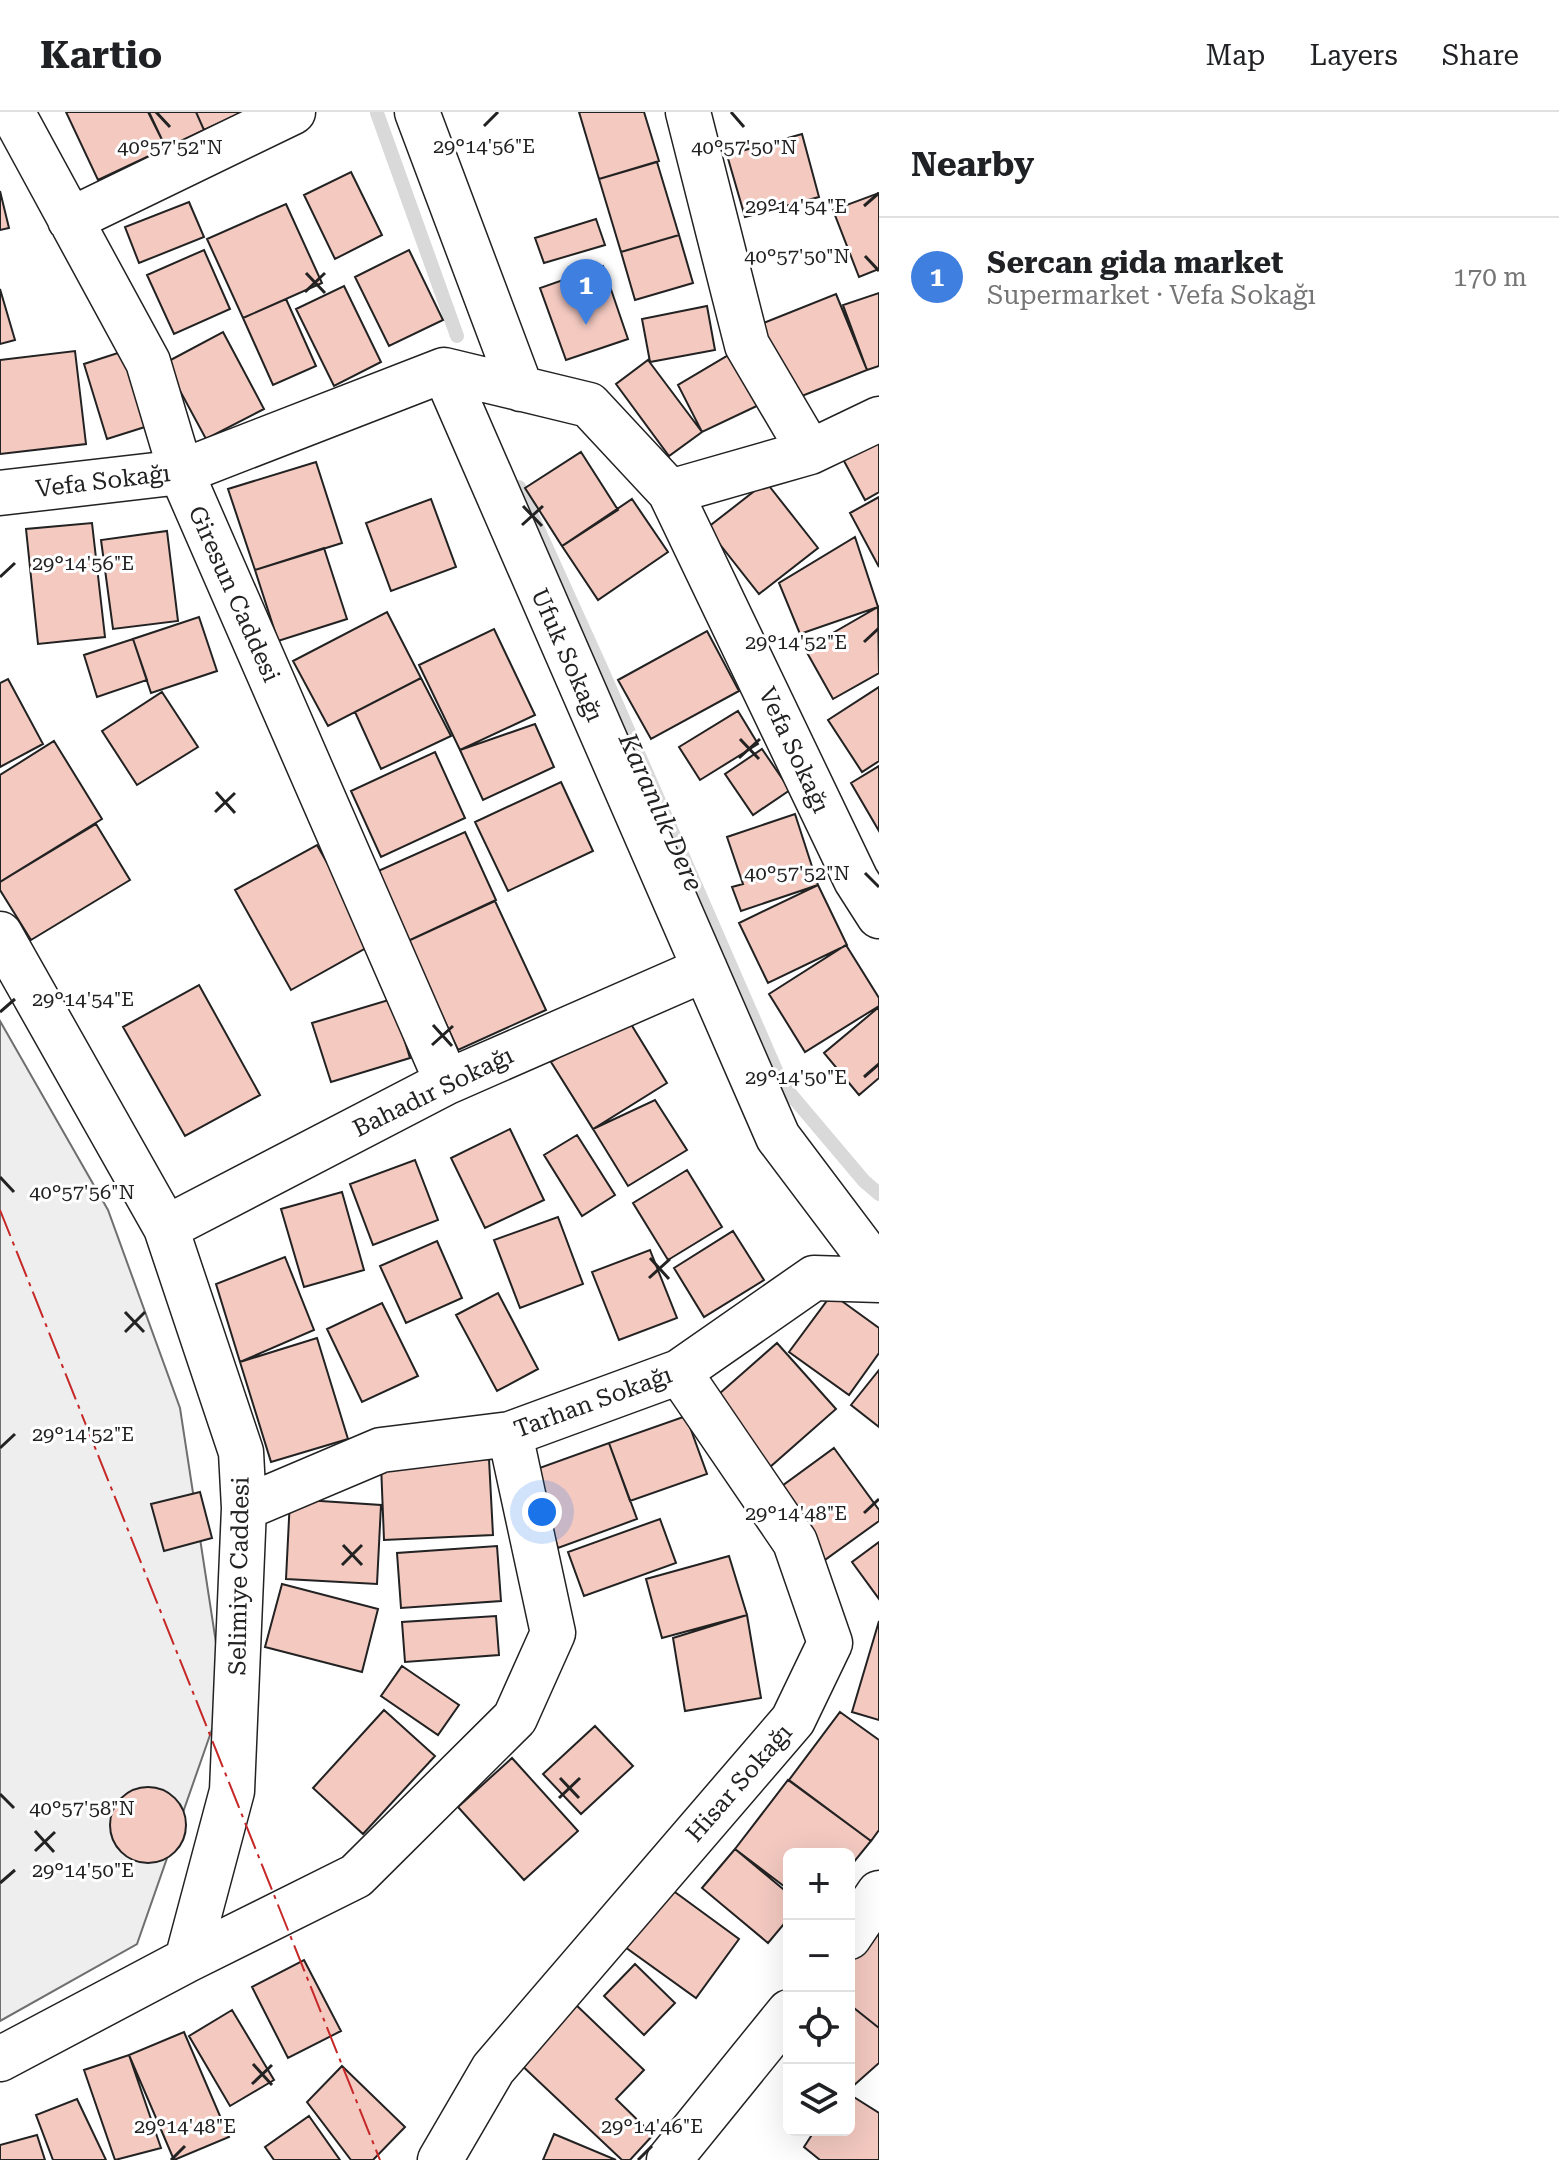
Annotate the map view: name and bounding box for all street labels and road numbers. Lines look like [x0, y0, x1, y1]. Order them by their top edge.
street label: Vefa Sokağı [34, 459, 172, 503]
street label: Giresun Caddesi [183, 502, 286, 687]
street label: Ufuk Sokağı [525, 584, 609, 726]
street label: Vefa Sokağı [753, 683, 835, 818]
street label: Bahadır Sokağı [348, 1041, 518, 1143]
street label: Tarhan Sokağı [510, 1360, 676, 1444]
street label: Selimiye Caddesi [223, 1476, 255, 1676]
street label: Hisar Sokağı [680, 1718, 798, 1848]

